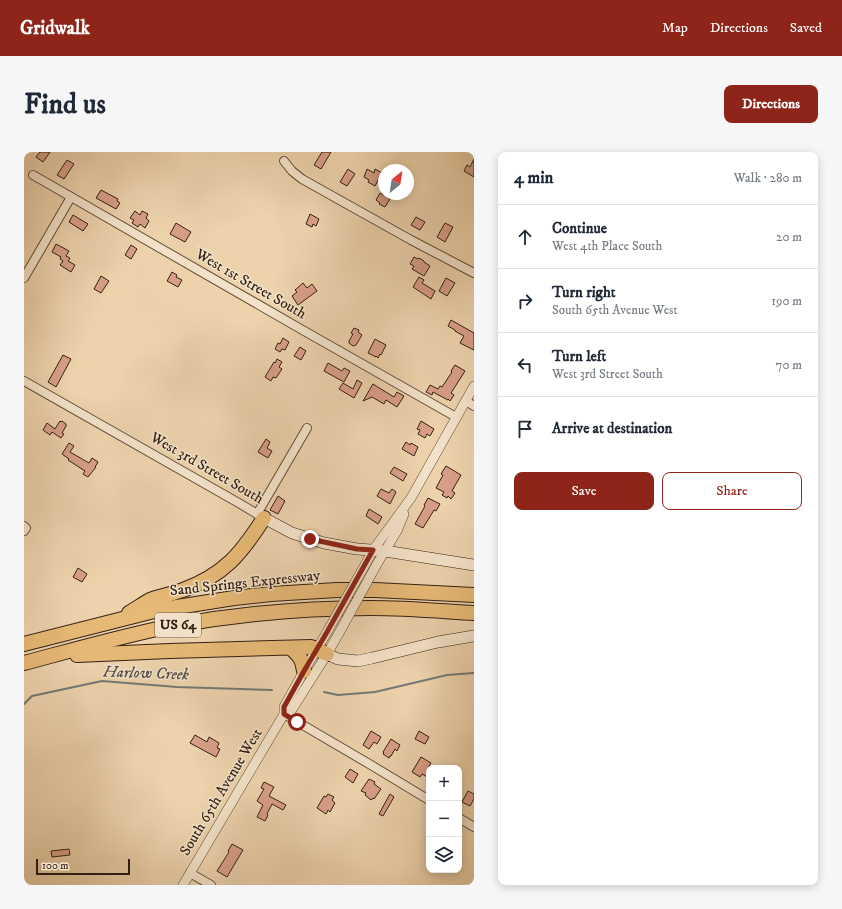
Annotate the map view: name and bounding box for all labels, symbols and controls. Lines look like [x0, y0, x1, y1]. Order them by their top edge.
text: Gridwalk [20, 17, 90, 40]
text: Map [662, 19, 688, 37]
text: Directions [710, 19, 768, 37]
text: Saved [790, 19, 822, 37]
button: Directions [724, 85, 818, 123]
text: Find us [24, 87, 106, 122]
north arrow [378, 164, 414, 200]
text: 4 min [514, 167, 553, 189]
text: Walk · 280 m [734, 170, 802, 186]
text: Continue [552, 219, 607, 238]
icon: ahead [514, 226, 536, 248]
text: 20 m [776, 229, 802, 245]
text: West 4th Place South [552, 238, 662, 254]
street label: West 1st Street South [191, 244, 310, 323]
text: Turn right [552, 283, 615, 302]
icon: right [514, 290, 536, 312]
text: 190 m [771, 293, 802, 309]
text: South 65th Avenue West [552, 302, 678, 318]
text: Turn left [552, 347, 606, 366]
icon: left [514, 354, 536, 376]
text: 70 m [776, 357, 802, 373]
text: West 3rd Street South [552, 366, 663, 382]
icon: arrive [514, 418, 536, 440]
text: Arrive at destination [552, 419, 672, 438]
street label: West 3rd Street South [146, 427, 267, 508]
button: Save [514, 472, 654, 510]
button: Share [662, 472, 802, 510]
route end [301, 530, 319, 548]
street label: Sand Springs Expressway [169, 566, 322, 600]
road number: US 64 [155, 613, 201, 637]
water label: Harlow Creek [102, 661, 190, 685]
route start [288, 713, 306, 731]
street label: South 65th Avenue West [176, 725, 267, 859]
map controls [426, 765, 462, 873]
button: + [426, 765, 462, 801]
button: − [426, 801, 462, 837]
button: layers [426, 837, 462, 873]
scale bar [36, 857, 130, 876]
text: 100 m [42, 859, 68, 873]

